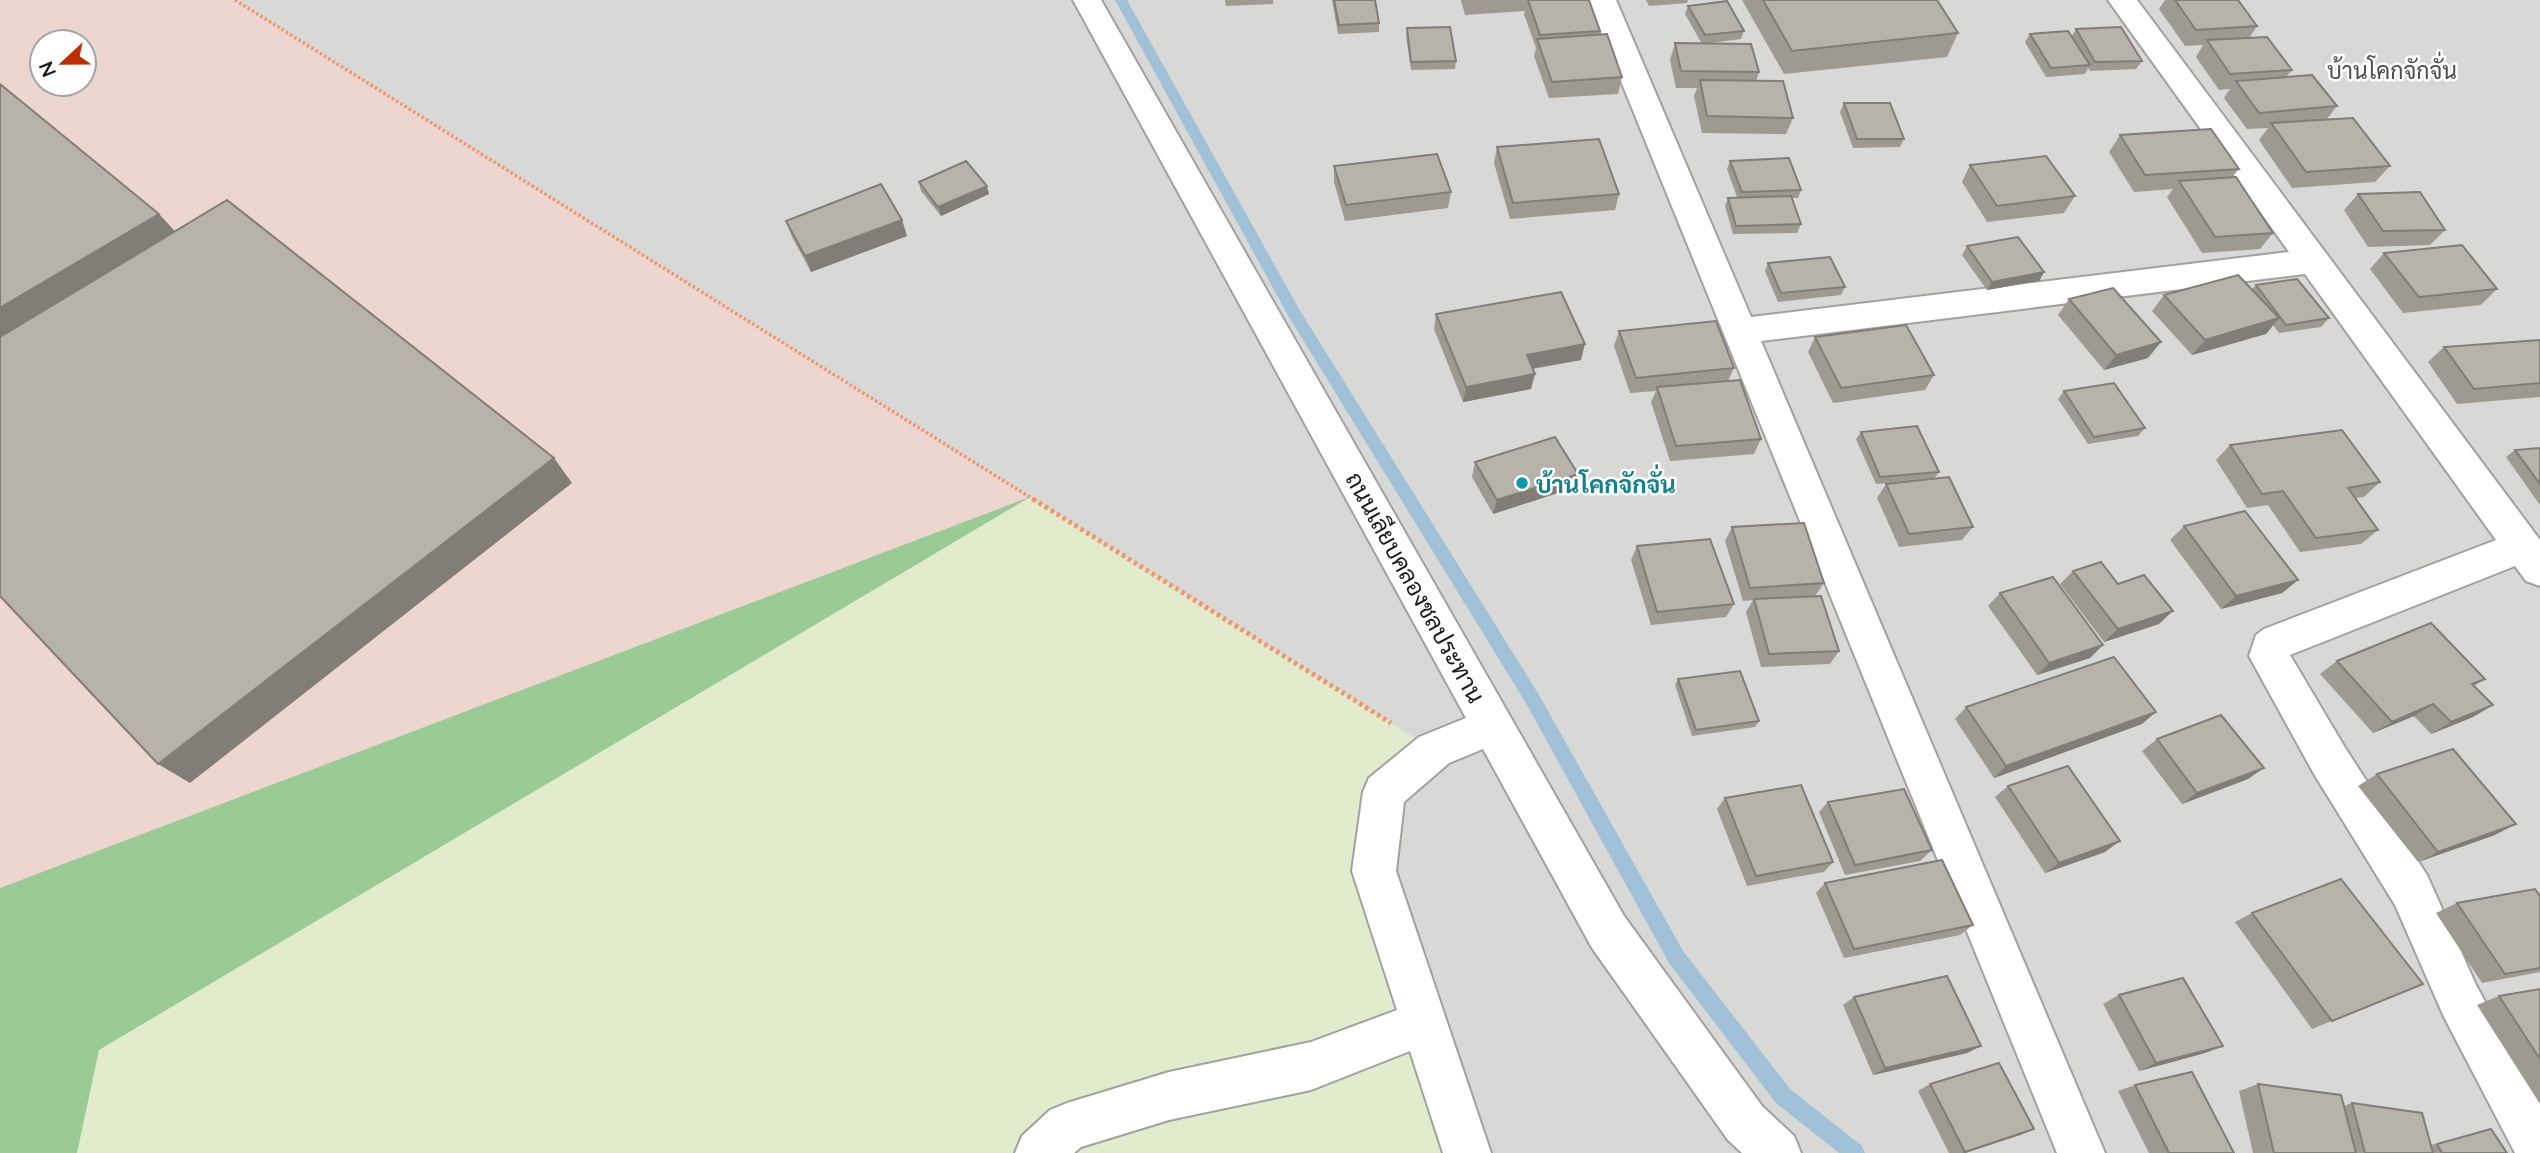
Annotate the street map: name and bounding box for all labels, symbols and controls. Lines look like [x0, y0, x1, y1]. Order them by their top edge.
north arrow [28, 28, 98, 98]
district label: บ้านโคกจักจั่น [2327, 51, 2457, 84]
text: N [33, 58, 60, 81]
place label: บ้านโคกจักจั่น [1536, 464, 1676, 498]
street label: ถนนเลียบคลองชลประทาน [1340, 466, 1492, 708]
marker: บ้านโคกจักจั่น [1514, 475, 1530, 491]

